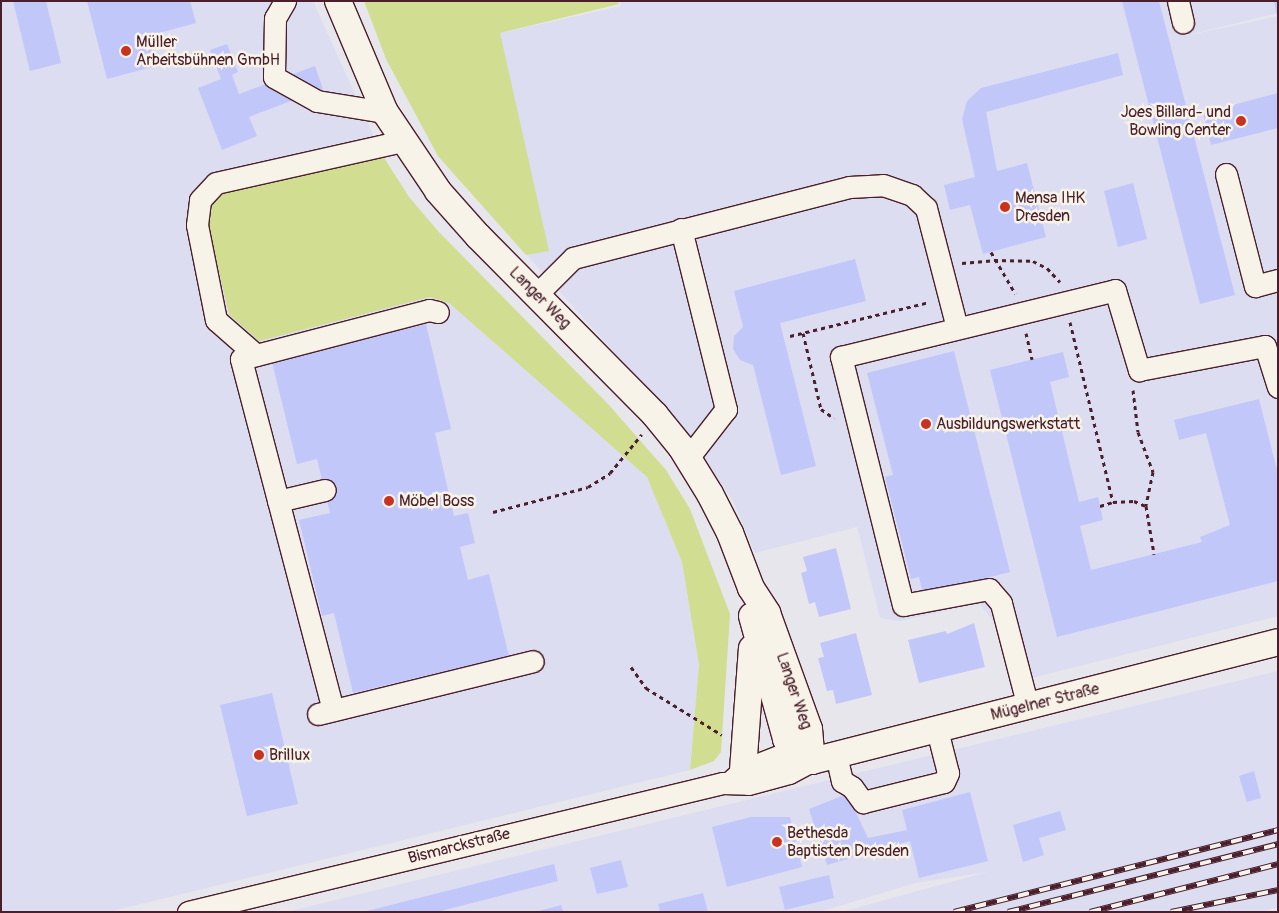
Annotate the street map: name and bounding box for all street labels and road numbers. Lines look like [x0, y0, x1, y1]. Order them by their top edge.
street label: Langer Weg [505, 263, 575, 333]
street label: Langer Weg [772, 650, 816, 732]
street label: Mügelner Straße [989, 679, 1101, 725]
street label: Bismarckstraße [406, 824, 512, 868]

